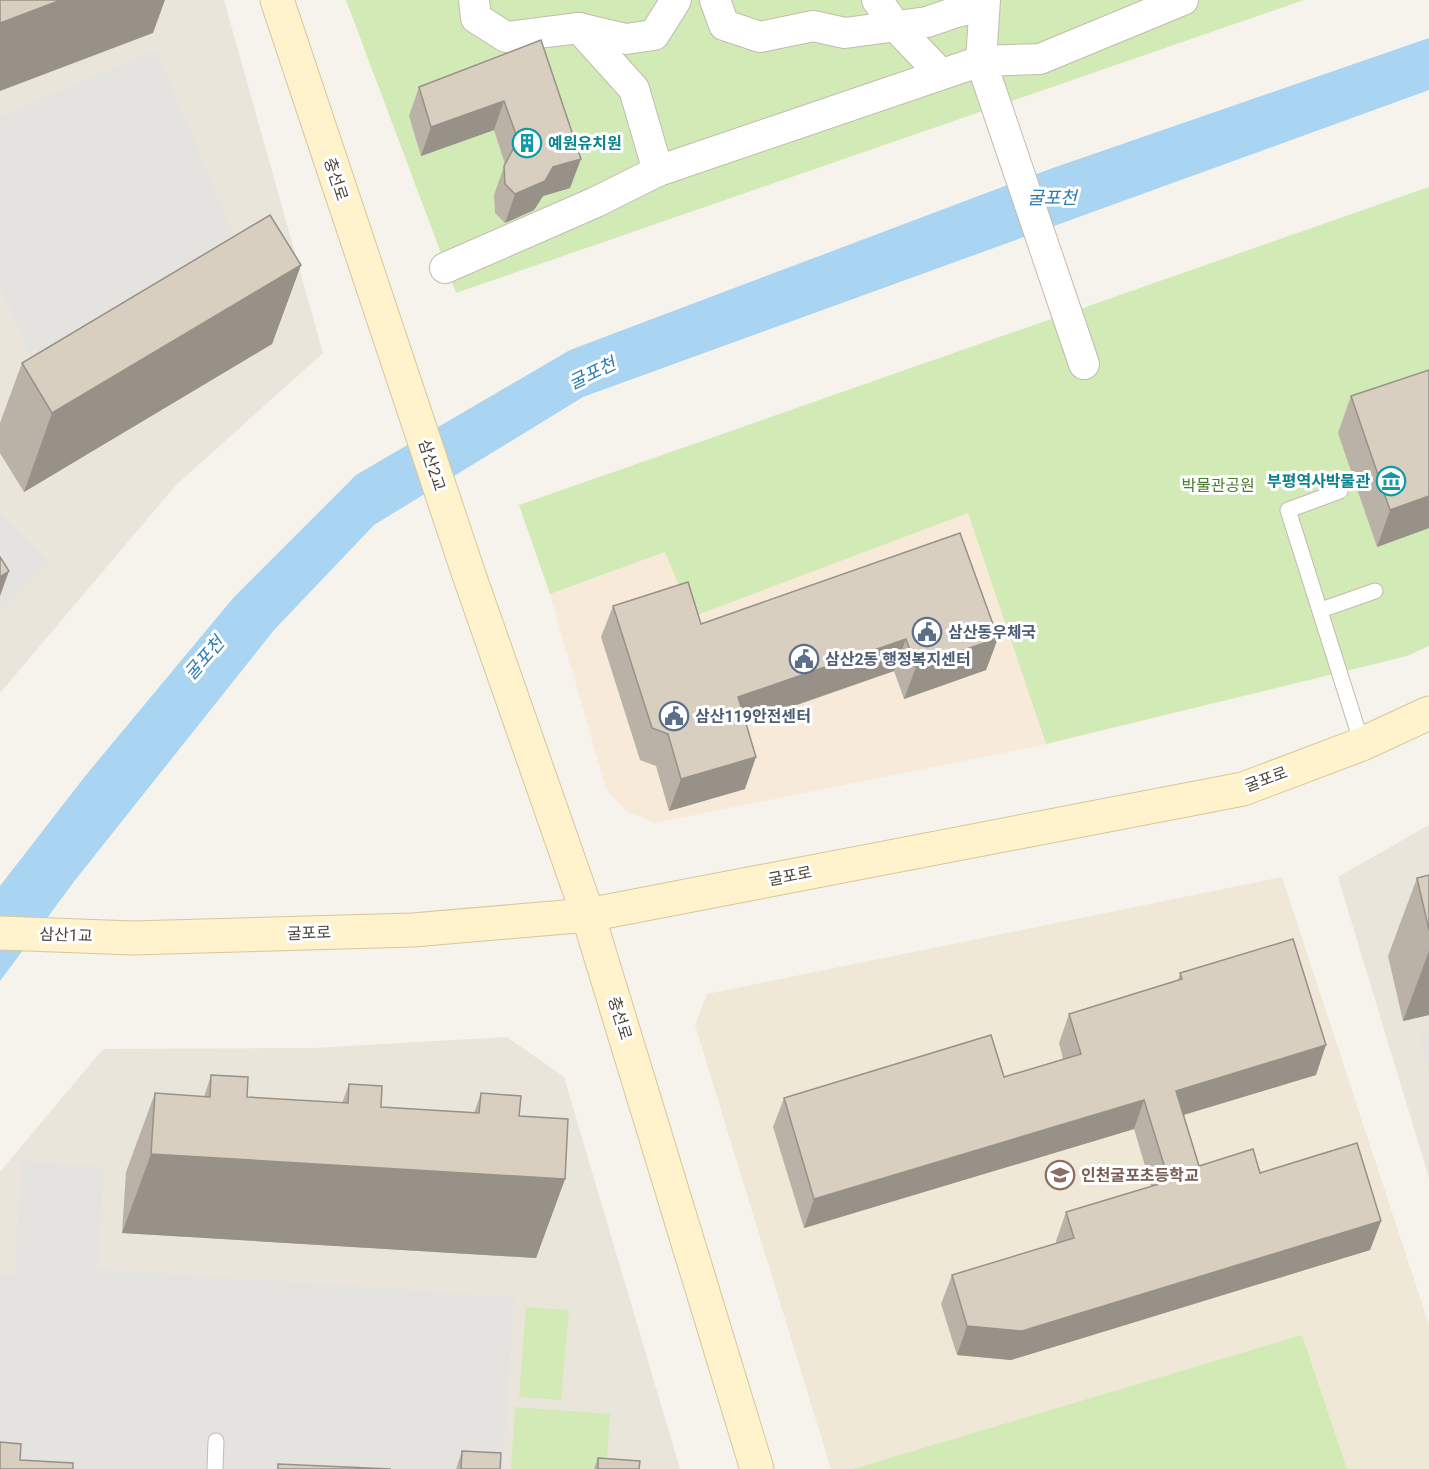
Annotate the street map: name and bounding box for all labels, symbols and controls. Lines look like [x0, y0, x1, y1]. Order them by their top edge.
building icon: 예원유치원 [511, 127, 543, 159]
place label: 예원유치원 [548, 134, 622, 153]
street label: 충선로 [320, 155, 352, 203]
water label: 굴포천 [1027, 187, 1079, 208]
water label: 굴포천 [565, 352, 621, 393]
street label: 삼산2교 [415, 437, 449, 493]
museum icon: 부평역사박물관 [1375, 465, 1407, 497]
place label: 부평역사박물관 [1267, 472, 1370, 491]
park label: 박물관공원 [1181, 476, 1255, 495]
public building icon: 삼산동우체국 [911, 616, 943, 648]
place label: 삼산동우체국 [948, 623, 1036, 642]
water label: 굴포천 [180, 631, 230, 684]
public building icon: 삼산2동 행정복지센터 [788, 643, 820, 675]
place label: 삼산2동 행정복지센터 [825, 650, 971, 669]
public building icon: 삼산119안전센터 [658, 700, 690, 732]
place label: 삼산119안전센터 [695, 707, 811, 726]
street label: 굴포로 [1242, 762, 1290, 795]
street label: 굴포로 [767, 862, 814, 890]
street label: 굴포로 [287, 923, 332, 943]
street label: 삼산1교 [39, 925, 93, 945]
street label: 충선로 [604, 994, 636, 1042]
school or university icon: 인천굴포초등학교 [1044, 1159, 1076, 1191]
place label: 인천굴포초등학교 [1081, 1166, 1199, 1185]

